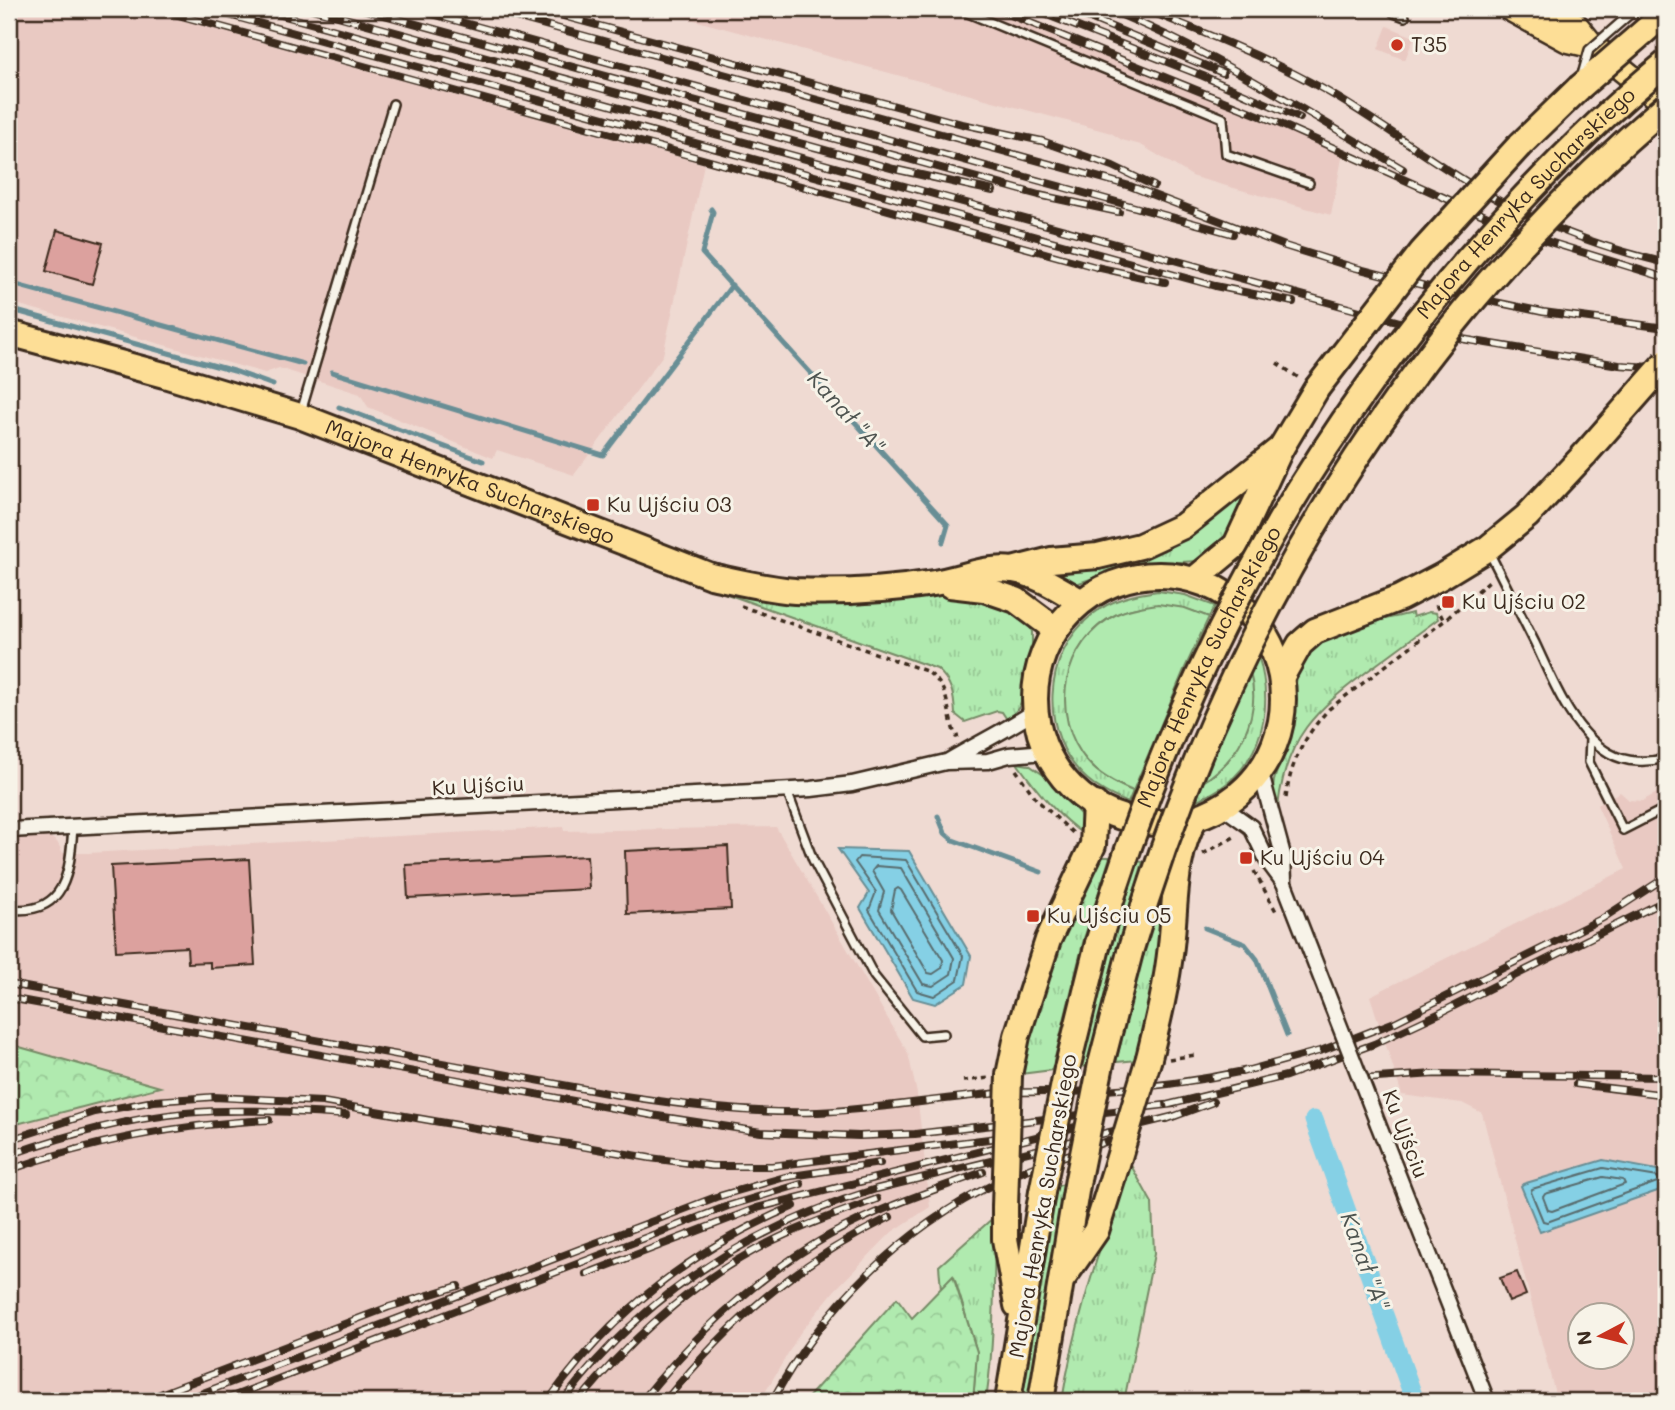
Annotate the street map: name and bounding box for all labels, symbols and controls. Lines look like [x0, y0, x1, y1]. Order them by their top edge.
place label: T35 [1411, 30, 1447, 57]
marker: T35 [1389, 37, 1405, 53]
street label: Majora Henryka Sucharskiego [1409, 80, 1640, 324]
water label: Kanał "A" [801, 363, 893, 460]
street label: Majora Henryka Sucharskiego [322, 412, 619, 549]
place label: Ku Ujściu 03 [607, 490, 731, 517]
marker: Ku Ujściu 03 [585, 497, 601, 513]
street label: Majora Henryka Sucharskiego [1129, 521, 1286, 811]
place label: Ku Ujściu 02 [1462, 587, 1586, 614]
marker: Ku Ujściu 02 [1440, 594, 1456, 610]
street label: Ku Ujściu [431, 769, 525, 800]
place label: Ku Ujściu 04 [1260, 843, 1385, 870]
marker: Ku Ujściu 04 [1238, 850, 1254, 866]
place label: Ku Ujściu 05 [1047, 901, 1171, 928]
marker: Ku Ujściu 05 [1025, 908, 1041, 924]
street label: Majora Henryka Sucharskiego [1001, 1052, 1082, 1360]
street label: Ku Ujściu [1377, 1085, 1436, 1181]
water label: Kanał "A" [1334, 1208, 1398, 1315]
north arrow [1566, 1302, 1636, 1372]
text: N [1570, 1329, 1597, 1347]

